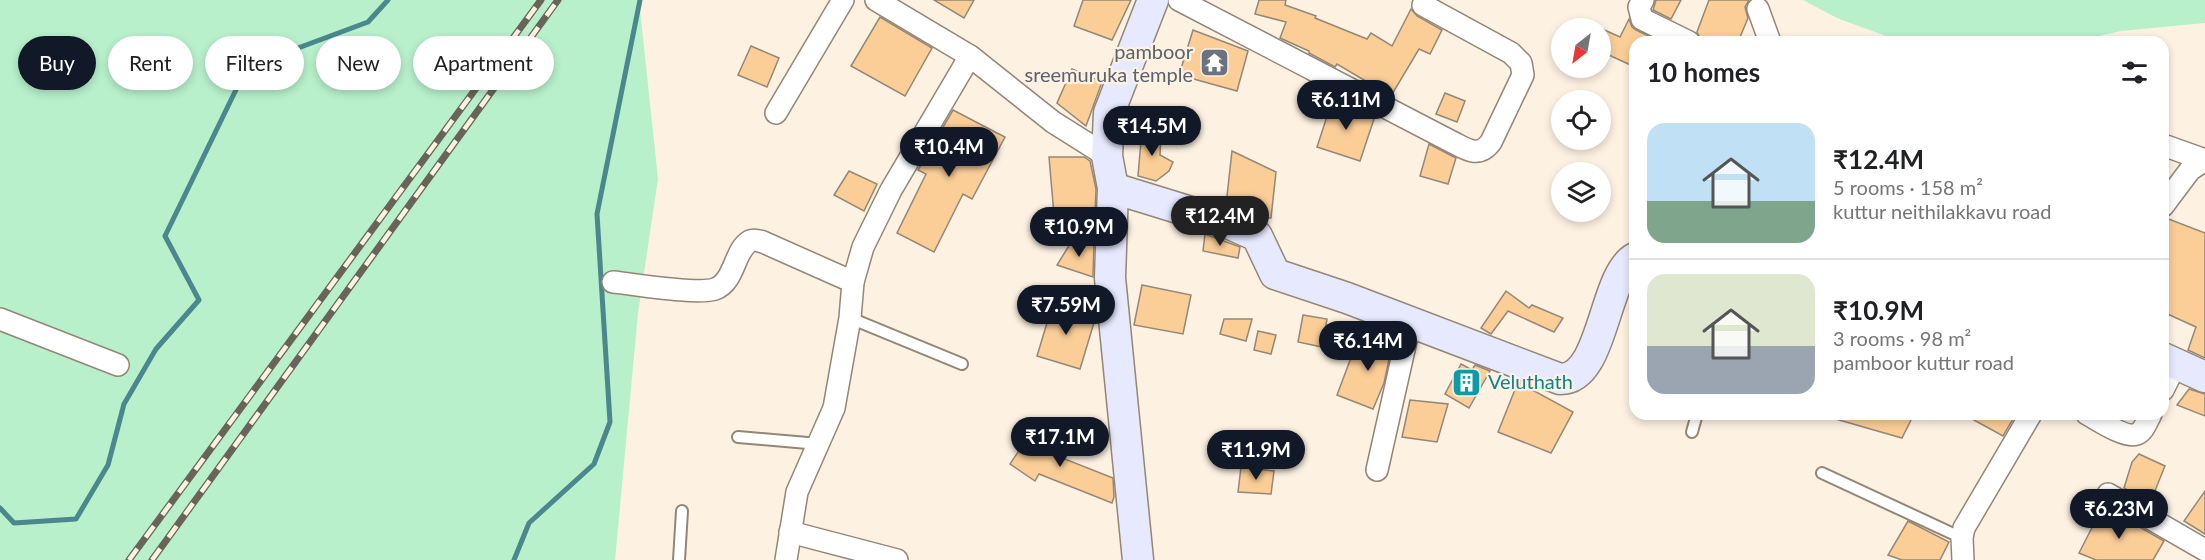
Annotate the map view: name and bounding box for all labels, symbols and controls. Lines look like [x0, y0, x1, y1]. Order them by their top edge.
north arrow [1551, 18, 1611, 78]
map controls [1551, 18, 1611, 222]
chip: Buy [18, 36, 96, 90]
chip: Rent [108, 36, 193, 90]
chip: Filters [205, 36, 304, 90]
chip: New [316, 36, 401, 90]
chip: Apartment [413, 36, 554, 90]
place label: pamboor sreemuruka temple [1024, 39, 1194, 86]
temple icon: pamboor sreemuruka temple [1198, 47, 1230, 79]
text: 10 homes [1647, 56, 1760, 88]
icon: filters [2118, 56, 2151, 89]
pin: ₹6.11M [1297, 80, 1395, 131]
text: ₹6.11M [1311, 87, 1381, 111]
button: locate [1551, 90, 1611, 150]
pin: ₹14.5M [1103, 106, 1201, 157]
text: ₹14.5M [1117, 113, 1187, 137]
pin: ₹10.4M [900, 127, 998, 178]
text: ₹10.4M [914, 134, 984, 158]
text: ₹12.4M [1833, 143, 1924, 175]
icon: home [1695, 147, 1767, 219]
button: layers [1551, 162, 1611, 222]
text: 5 rooms · 158 m² [1833, 175, 1983, 199]
pin: ₹12.4M [1171, 196, 1269, 247]
text: kuttur neithilakkavu road [1833, 199, 2051, 223]
text: ₹12.4M [1185, 203, 1255, 227]
pin: ₹10.9M [1030, 207, 1128, 258]
text: ₹10.9M [1044, 214, 1114, 238]
pin: ₹7.59M [1017, 285, 1115, 336]
text: ₹7.59M [1031, 292, 1101, 316]
text: ₹10.9M [1833, 294, 1924, 326]
icon: home [1695, 298, 1767, 370]
pin: ₹6.14M [1319, 321, 1417, 372]
text: 3 rooms · 98 m² [1833, 326, 1971, 350]
text: ₹6.14M [1333, 328, 1403, 352]
text: pamboor kuttur road [1833, 350, 2014, 374]
building icon: Veluthath [1451, 366, 1483, 398]
place label: Veluthath [1488, 369, 1573, 393]
pin: ₹17.1M [1011, 417, 1109, 468]
text: ₹17.1M [1025, 424, 1095, 448]
pin: ₹11.9M [1207, 430, 1305, 481]
text: ₹11.9M [1221, 437, 1291, 461]
pin: ₹6.23M [2070, 489, 2168, 540]
text: ₹6.23M [2084, 496, 2154, 520]

